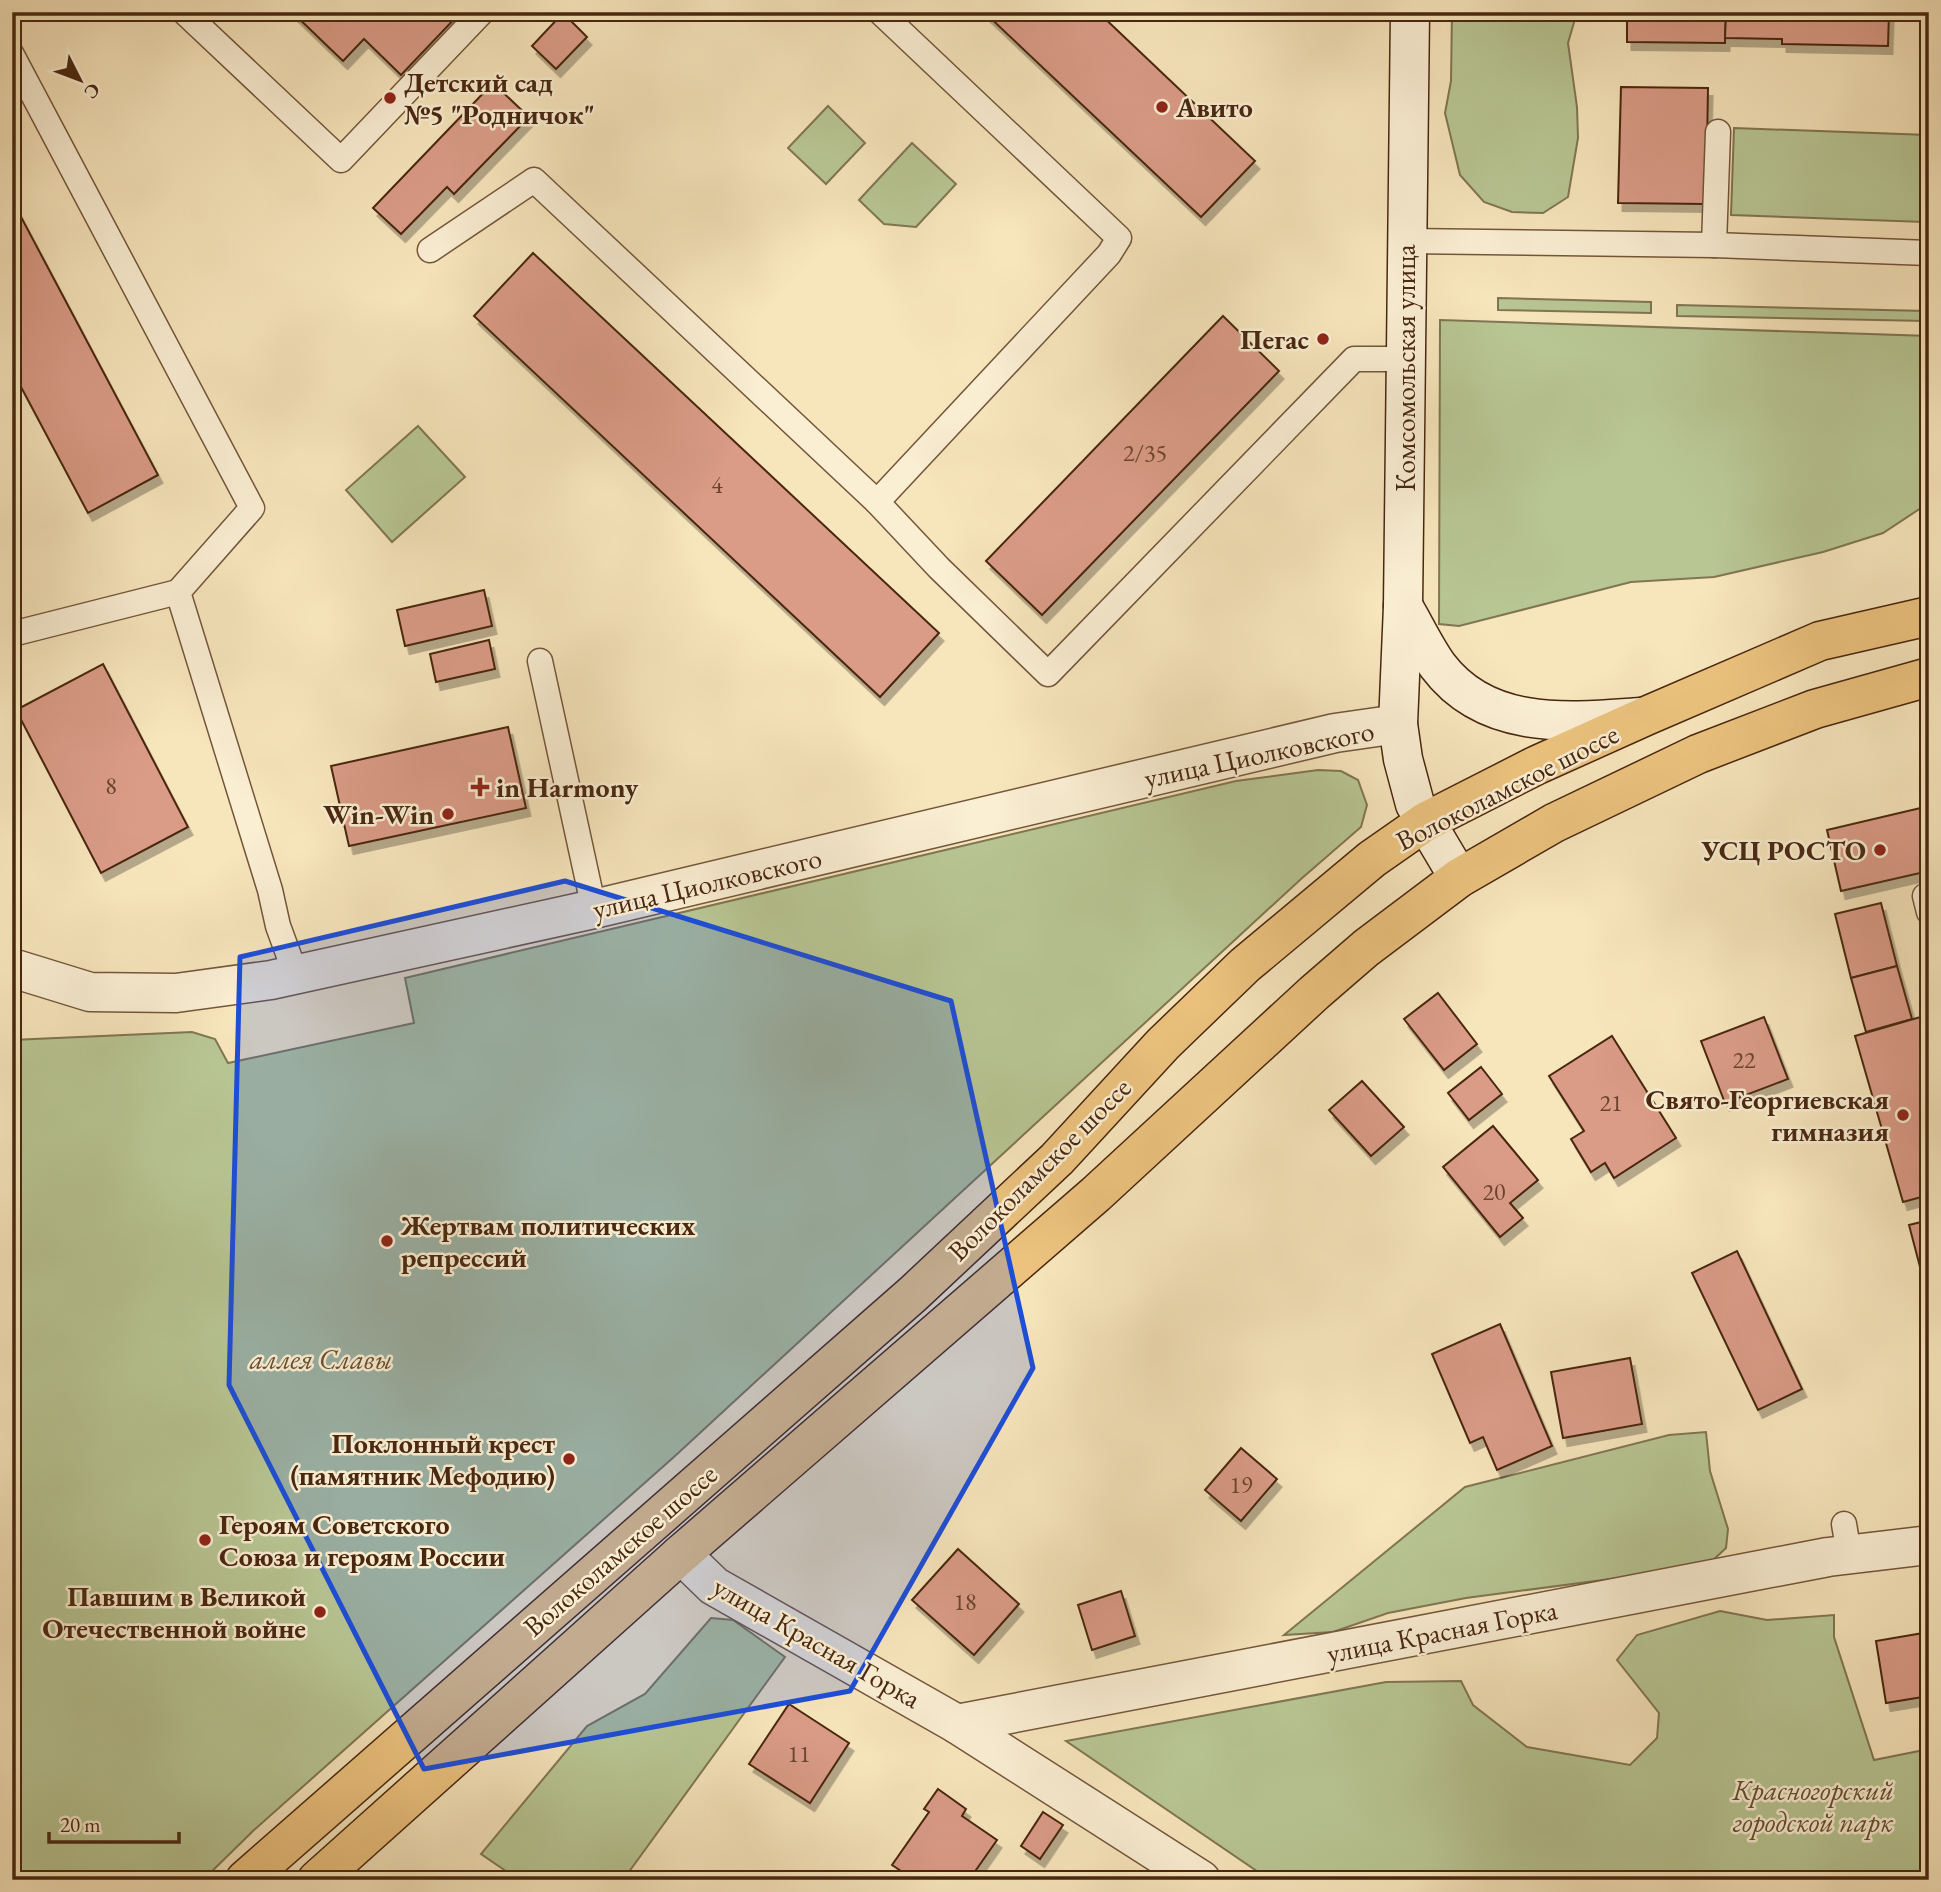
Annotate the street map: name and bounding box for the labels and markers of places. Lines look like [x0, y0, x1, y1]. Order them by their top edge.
place label: Детский сад №5 "Родничок" [404, 64, 595, 132]
place label: Авито [1175, 89, 1253, 125]
marker: Детский сад №5 "Родничок" [382, 90, 398, 106]
marker: Авито [1154, 99, 1170, 115]
place label: Пегас [1240, 321, 1309, 357]
marker: Пегас [1315, 331, 1331, 347]
place label: in Harmony [496, 769, 639, 805]
marker: in Harmony [470, 777, 490, 797]
place label: Win-Win [323, 796, 434, 832]
marker: Win-Win [440, 806, 456, 822]
place label: УСЦ РОСТО [1700, 832, 1866, 868]
marker: УСЦ РОСТО [1872, 842, 1888, 858]
place label: Свято-Георгиевская гимназия [1645, 1081, 1889, 1149]
marker: Свято-Георгиевская гимназия [1895, 1107, 1911, 1123]
place label: Жертвам политических репрессий [400, 1207, 695, 1275]
marker: Жертвам политических репрессий [379, 1233, 395, 1249]
place label: Поклонный крест (памятник Мефодию) [290, 1425, 555, 1493]
marker: Поклонный крест (памятник Мефодию) [561, 1451, 577, 1467]
place label: Героям Советского Союза и героям России [219, 1506, 505, 1574]
marker: Героям Советского Союза и героям России [197, 1532, 213, 1548]
place label: Павшим в Великой Отечественной войне [42, 1578, 306, 1646]
marker: Павшим в Великой Отечественной войне [312, 1604, 328, 1620]

